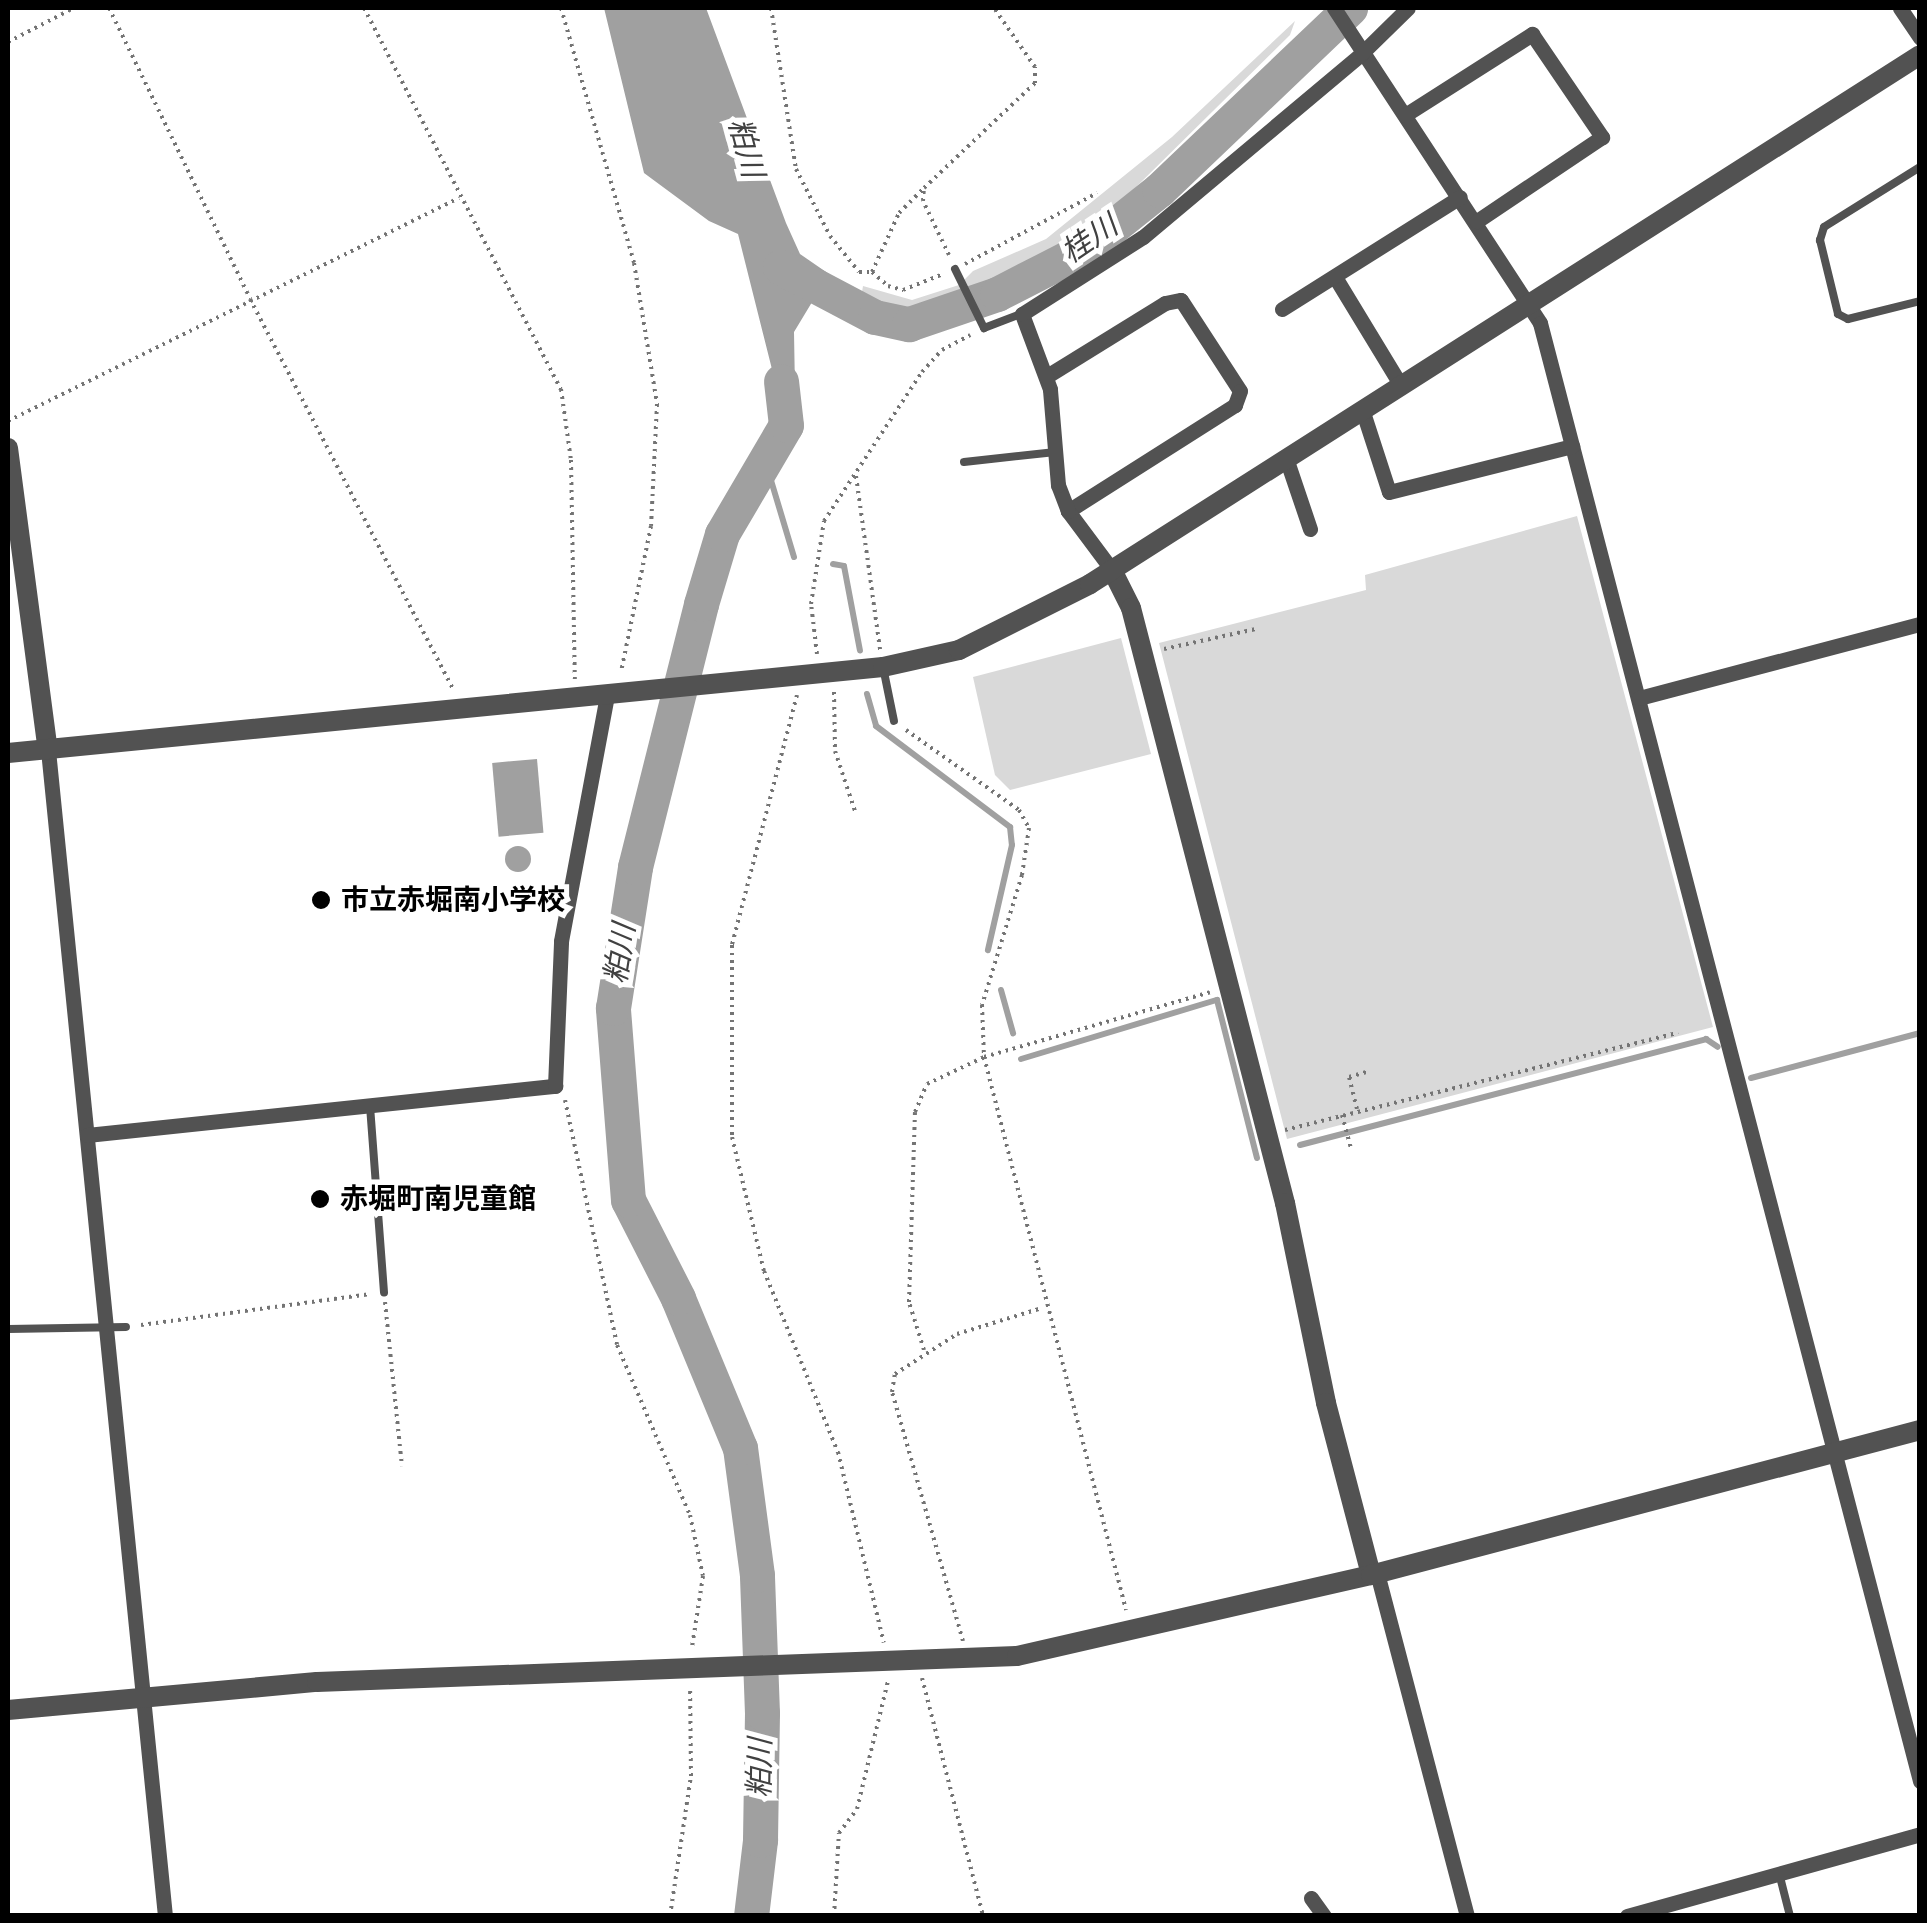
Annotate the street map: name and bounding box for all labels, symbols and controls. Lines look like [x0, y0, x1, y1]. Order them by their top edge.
water label: 粕川 [720, 114, 770, 182]
water label: 桂川 [1055, 208, 1125, 272]
place label: 市立赤堀南小学校 [341, 883, 565, 917]
marker: 市立赤堀南小学校 [310, 889, 332, 911]
water label: 粕川 [599, 922, 643, 986]
place label: 赤堀町南児童館 [340, 1182, 536, 1216]
marker: 赤堀町南児童館 [309, 1188, 331, 1210]
water label: 粕川 [742, 1738, 780, 1798]

